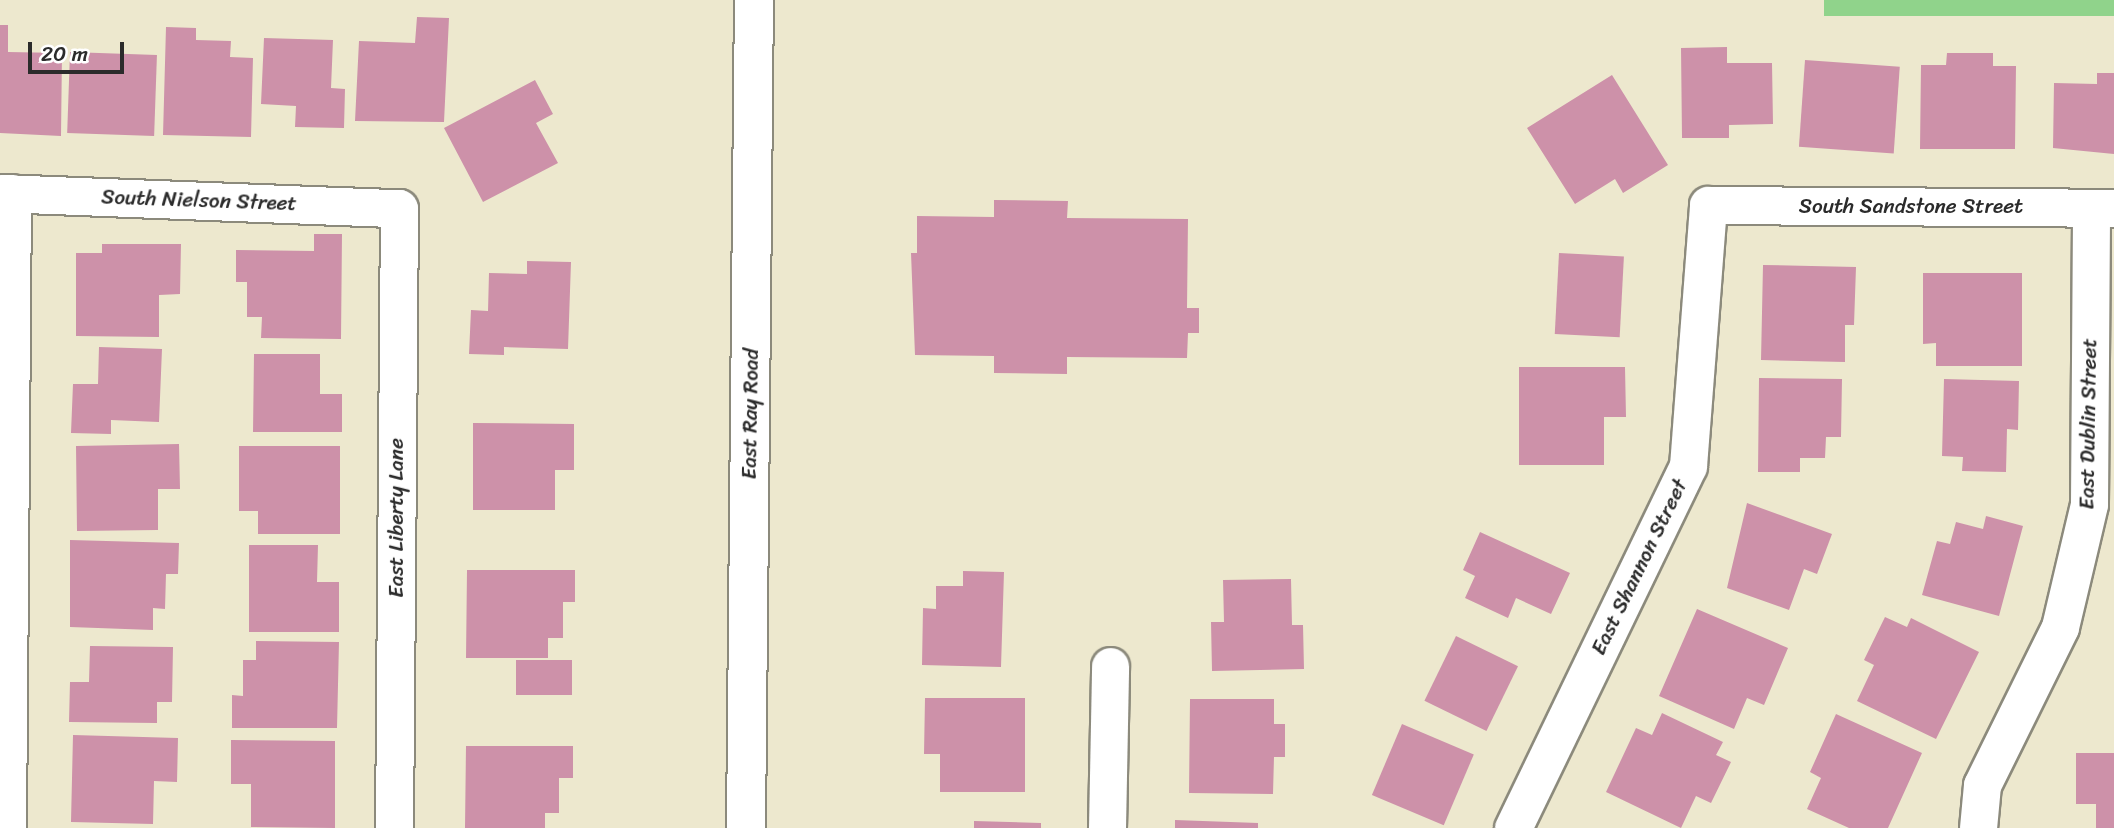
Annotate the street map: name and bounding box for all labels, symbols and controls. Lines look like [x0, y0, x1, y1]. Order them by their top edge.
scale bar [32, 28, 128, 72]
text: 20 m [41, 35, 88, 73]
street label: South Nielson Street [101, 184, 297, 216]
street label: South Sandstone Street [1799, 193, 2023, 219]
street label: East Dublin Street [2074, 338, 2102, 510]
street label: East Ray Road [736, 348, 764, 480]
street label: East Liberty Lane [383, 438, 409, 598]
street label: East Shannon Street [1585, 475, 1693, 659]

